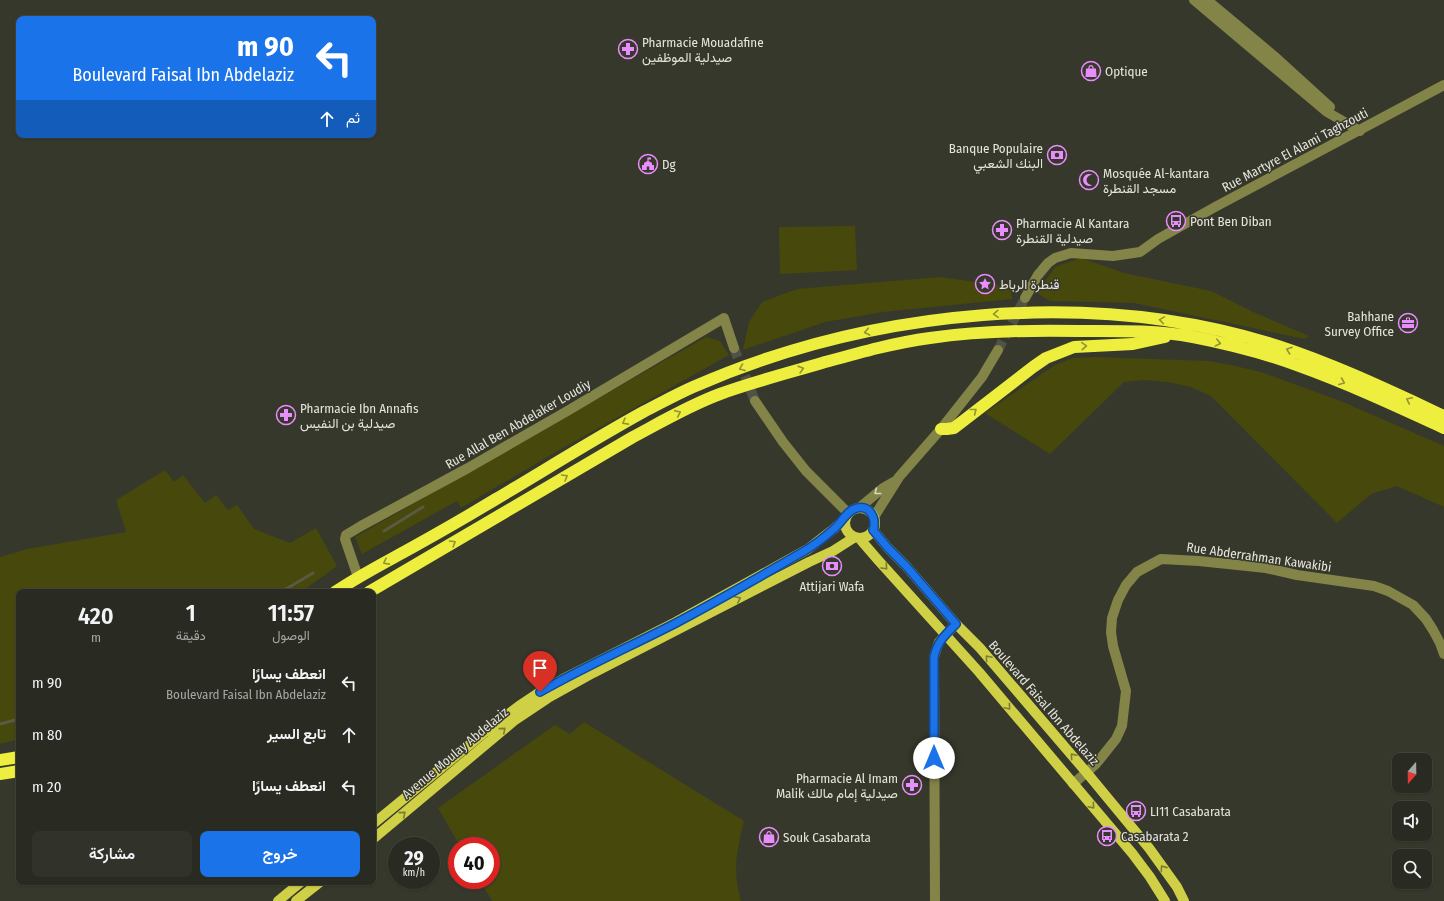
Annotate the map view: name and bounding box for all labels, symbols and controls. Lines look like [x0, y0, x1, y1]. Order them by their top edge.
text: 90 m [237, 30, 294, 63]
icon: left [308, 32, 360, 84]
place label: Pharmacie Mouadafine صيدلية الموظفين [642, 35, 764, 66]
pharmacy icon: Pharmacie Mouadafine صيدلية الموظفين [617, 38, 639, 60]
shop icon: Optique [1080, 60, 1102, 82]
text: Boulevard Faisal Ibn Abdelaziz [72, 64, 294, 86]
place label: Optique [1105, 64, 1148, 79]
street label: Rue Martyre El Alami Taghzouti [1219, 105, 1371, 195]
icon: ahead [316, 108, 338, 130]
text: ثم [346, 109, 360, 127]
place label: Banque Populaire البنك الشعبي [949, 141, 1043, 174]
bank icon: Banque Populaire البنك الشعبي [1046, 144, 1068, 166]
public building icon: Dg [637, 153, 659, 175]
place label: Dg [662, 157, 677, 172]
place label: Mosquée Al-kantara مسجد القنطرة [1103, 166, 1209, 197]
mosque icon: Mosquée Al-kantara مسجد القنطرة [1078, 169, 1100, 191]
bus stop icon: Pont Ben Diban [1165, 210, 1187, 232]
place label: Pont Ben Diban [1190, 214, 1272, 229]
place label: Pharmacie Al Kantara صيدلية القنطرة [1016, 216, 1129, 247]
pharmacy icon: Pharmacie Al Kantara صيدلية القنطرة [991, 219, 1013, 241]
place icon: قنطرة الرباط [974, 273, 996, 295]
place label: قنطرة الرباط [999, 277, 1060, 293]
place label: Bahhane Survey Office [1325, 309, 1394, 339]
one-way arrow [993, 310, 999, 319]
office icon: Bahhane Survey Office [1397, 312, 1419, 334]
one-way arrow [1159, 316, 1165, 325]
one-way arrow [864, 327, 870, 336]
one-way arrow [1215, 338, 1222, 347]
one-way arrow [1081, 342, 1087, 351]
one-way arrow [1285, 346, 1292, 355]
one-way arrow [739, 363, 746, 371]
one-way arrow [797, 366, 804, 374]
street label: Rue Allal Ben Abdelaker Loudiy [443, 376, 593, 472]
one-way arrow [1339, 378, 1346, 386]
one-way arrow [1405, 397, 1413, 405]
place label: Pharmacie Ibn Annafis صيدلية بن النفيس [300, 401, 419, 432]
pharmacy icon: Pharmacie Ibn Annafis صيدلية بن النفيس [275, 404, 297, 426]
one-way arrow [969, 409, 976, 416]
one-way arrow [674, 410, 681, 418]
one-way arrow [622, 418, 629, 425]
one-way arrow [561, 474, 568, 481]
one-way arrow [874, 487, 881, 494]
street label: Rue Abderrahman Kawakibi [1186, 539, 1332, 575]
one-way arrow [449, 541, 456, 548]
bank icon: Attijari Wafa [821, 555, 843, 577]
one-way arrow [383, 557, 390, 564]
one-way arrow [880, 562, 887, 570]
place label: Attijari Wafa [800, 579, 864, 594]
one-way arrow [734, 596, 741, 604]
text: 1 [186, 599, 196, 627]
text: 11:57 [268, 599, 314, 627]
text: 420 [78, 602, 114, 630]
text: دقيقة [176, 628, 206, 643]
text: الوصول [272, 628, 310, 643]
text: m [91, 630, 101, 645]
street label: Boulevard Faisal Ibn Abdelaziz [986, 638, 1102, 768]
pin [523, 651, 557, 692]
one-way arrow [985, 655, 992, 663]
icon: arrive [529, 657, 551, 679]
text: انعطف يسارًا [252, 665, 326, 683]
icon: left [338, 672, 360, 694]
text: 90 m [32, 674, 62, 692]
text: Boulevard Faisal Ibn Abdelaziz [166, 687, 326, 702]
one-way arrow [1003, 702, 1010, 709]
street label: Avenue Moulay Abdelaziz [399, 704, 511, 802]
icon: ahead [338, 724, 360, 746]
text: تابع السير [267, 725, 326, 743]
text: 80 m [32, 726, 62, 744]
one-way arrow [498, 728, 505, 735]
position arrow [913, 737, 955, 779]
one-way arrow [1070, 753, 1077, 761]
north arrow [1392, 753, 1432, 793]
map controls [1392, 753, 1432, 889]
place label: Pharmacie Al Imam Malik صيدلية إمام مالك [776, 771, 898, 803]
pharmacy icon: Pharmacie Al Imam Malik صيدلية إمام مالك [901, 774, 923, 796]
icon: left [338, 776, 360, 798]
text: انعطف يسارًا [252, 777, 326, 795]
text: 20 m [32, 778, 62, 796]
bus stop icon: LI11 Casabarata [1125, 800, 1147, 822]
one-way arrow [1087, 801, 1094, 809]
button: sound [1392, 801, 1432, 841]
place label: LI11 Casabarata [1150, 804, 1231, 819]
one-way arrow [399, 811, 406, 818]
bus stop icon: Casabarata 2 [1096, 825, 1118, 847]
shop icon: Souk Casabarata [758, 826, 780, 848]
place label: Casabarata 2 [1121, 829, 1189, 844]
place label: Souk Casabarata [783, 830, 871, 845]
button: مشاركة [32, 831, 192, 877]
button: خروج [200, 831, 360, 877]
speed limit sign: 40 [448, 837, 500, 889]
text: 29 [404, 846, 424, 870]
button: search [1392, 849, 1432, 889]
one-way arrow [1160, 865, 1168, 872]
text: km/h [403, 867, 425, 879]

